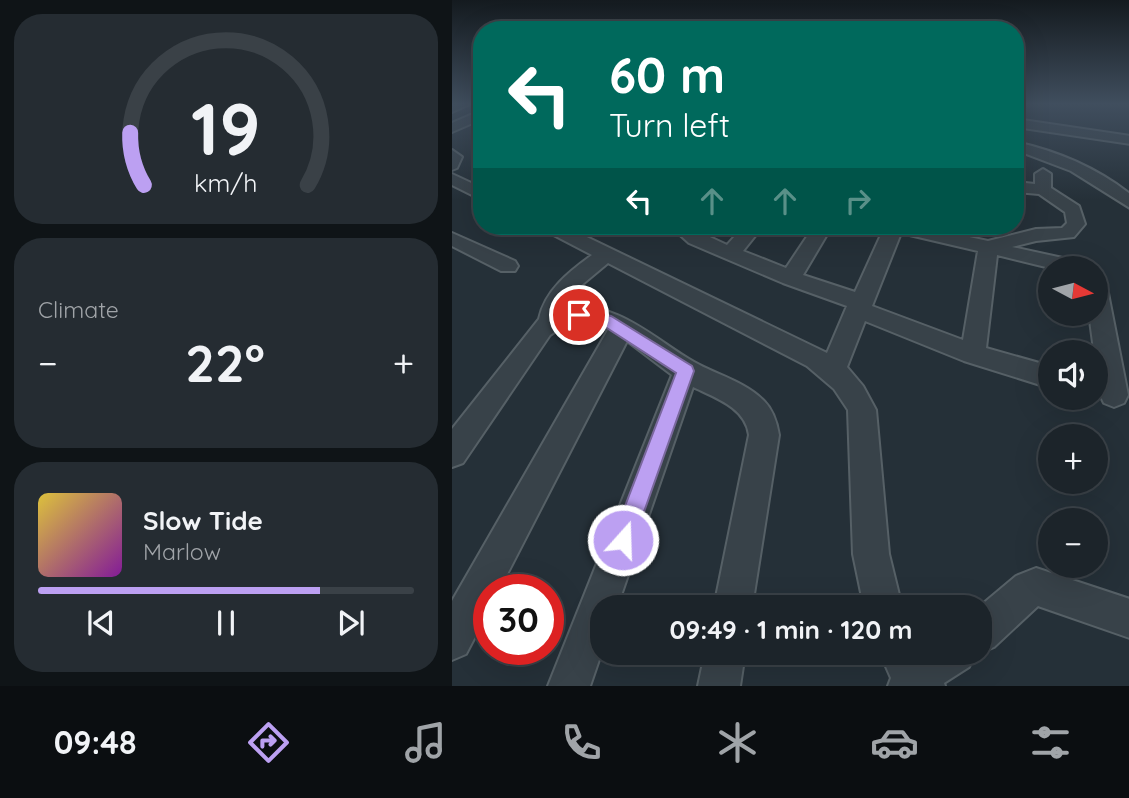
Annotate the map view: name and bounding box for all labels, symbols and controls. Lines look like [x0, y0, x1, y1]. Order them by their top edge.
text: 60 m [609, 44, 725, 105]
icon: left [494, 49, 585, 140]
text: 19 [191, 82, 261, 173]
text: Turn left [609, 105, 730, 145]
text: km/h [194, 167, 258, 198]
icon: left [620, 182, 658, 220]
icon: ahead [693, 182, 731, 220]
icon: ahead [766, 182, 804, 220]
icon: right [839, 182, 877, 220]
north arrow [1038, 256, 1108, 326]
map controls [1038, 256, 1108, 578]
pin [549, 285, 609, 345]
text: Climate [38, 295, 119, 324]
icon: arrive [560, 296, 598, 334]
text: 22° [185, 330, 265, 395]
text: − [38, 339, 58, 387]
text: + [393, 339, 414, 387]
button: sound [1038, 340, 1108, 410]
button: + [1038, 424, 1108, 494]
position arrow [586, 503, 660, 577]
text: Slow Tide [143, 504, 263, 537]
button: − [1038, 508, 1108, 578]
text: Marlow [143, 537, 221, 566]
speed limit sign: 30 [473, 574, 564, 665]
icon: previous [82, 604, 120, 642]
icon: pause [207, 604, 245, 642]
icon: next [332, 604, 370, 642]
text: 09:49 · 1 min · 120 m [669, 613, 913, 646]
icon: directions [244, 718, 293, 767]
icon: music [401, 718, 450, 767]
icon: phone [557, 718, 606, 767]
icon: climate [713, 718, 762, 767]
icon: car [870, 718, 919, 767]
icon: filters [1026, 718, 1075, 767]
text: 09:48 [54, 722, 137, 762]

